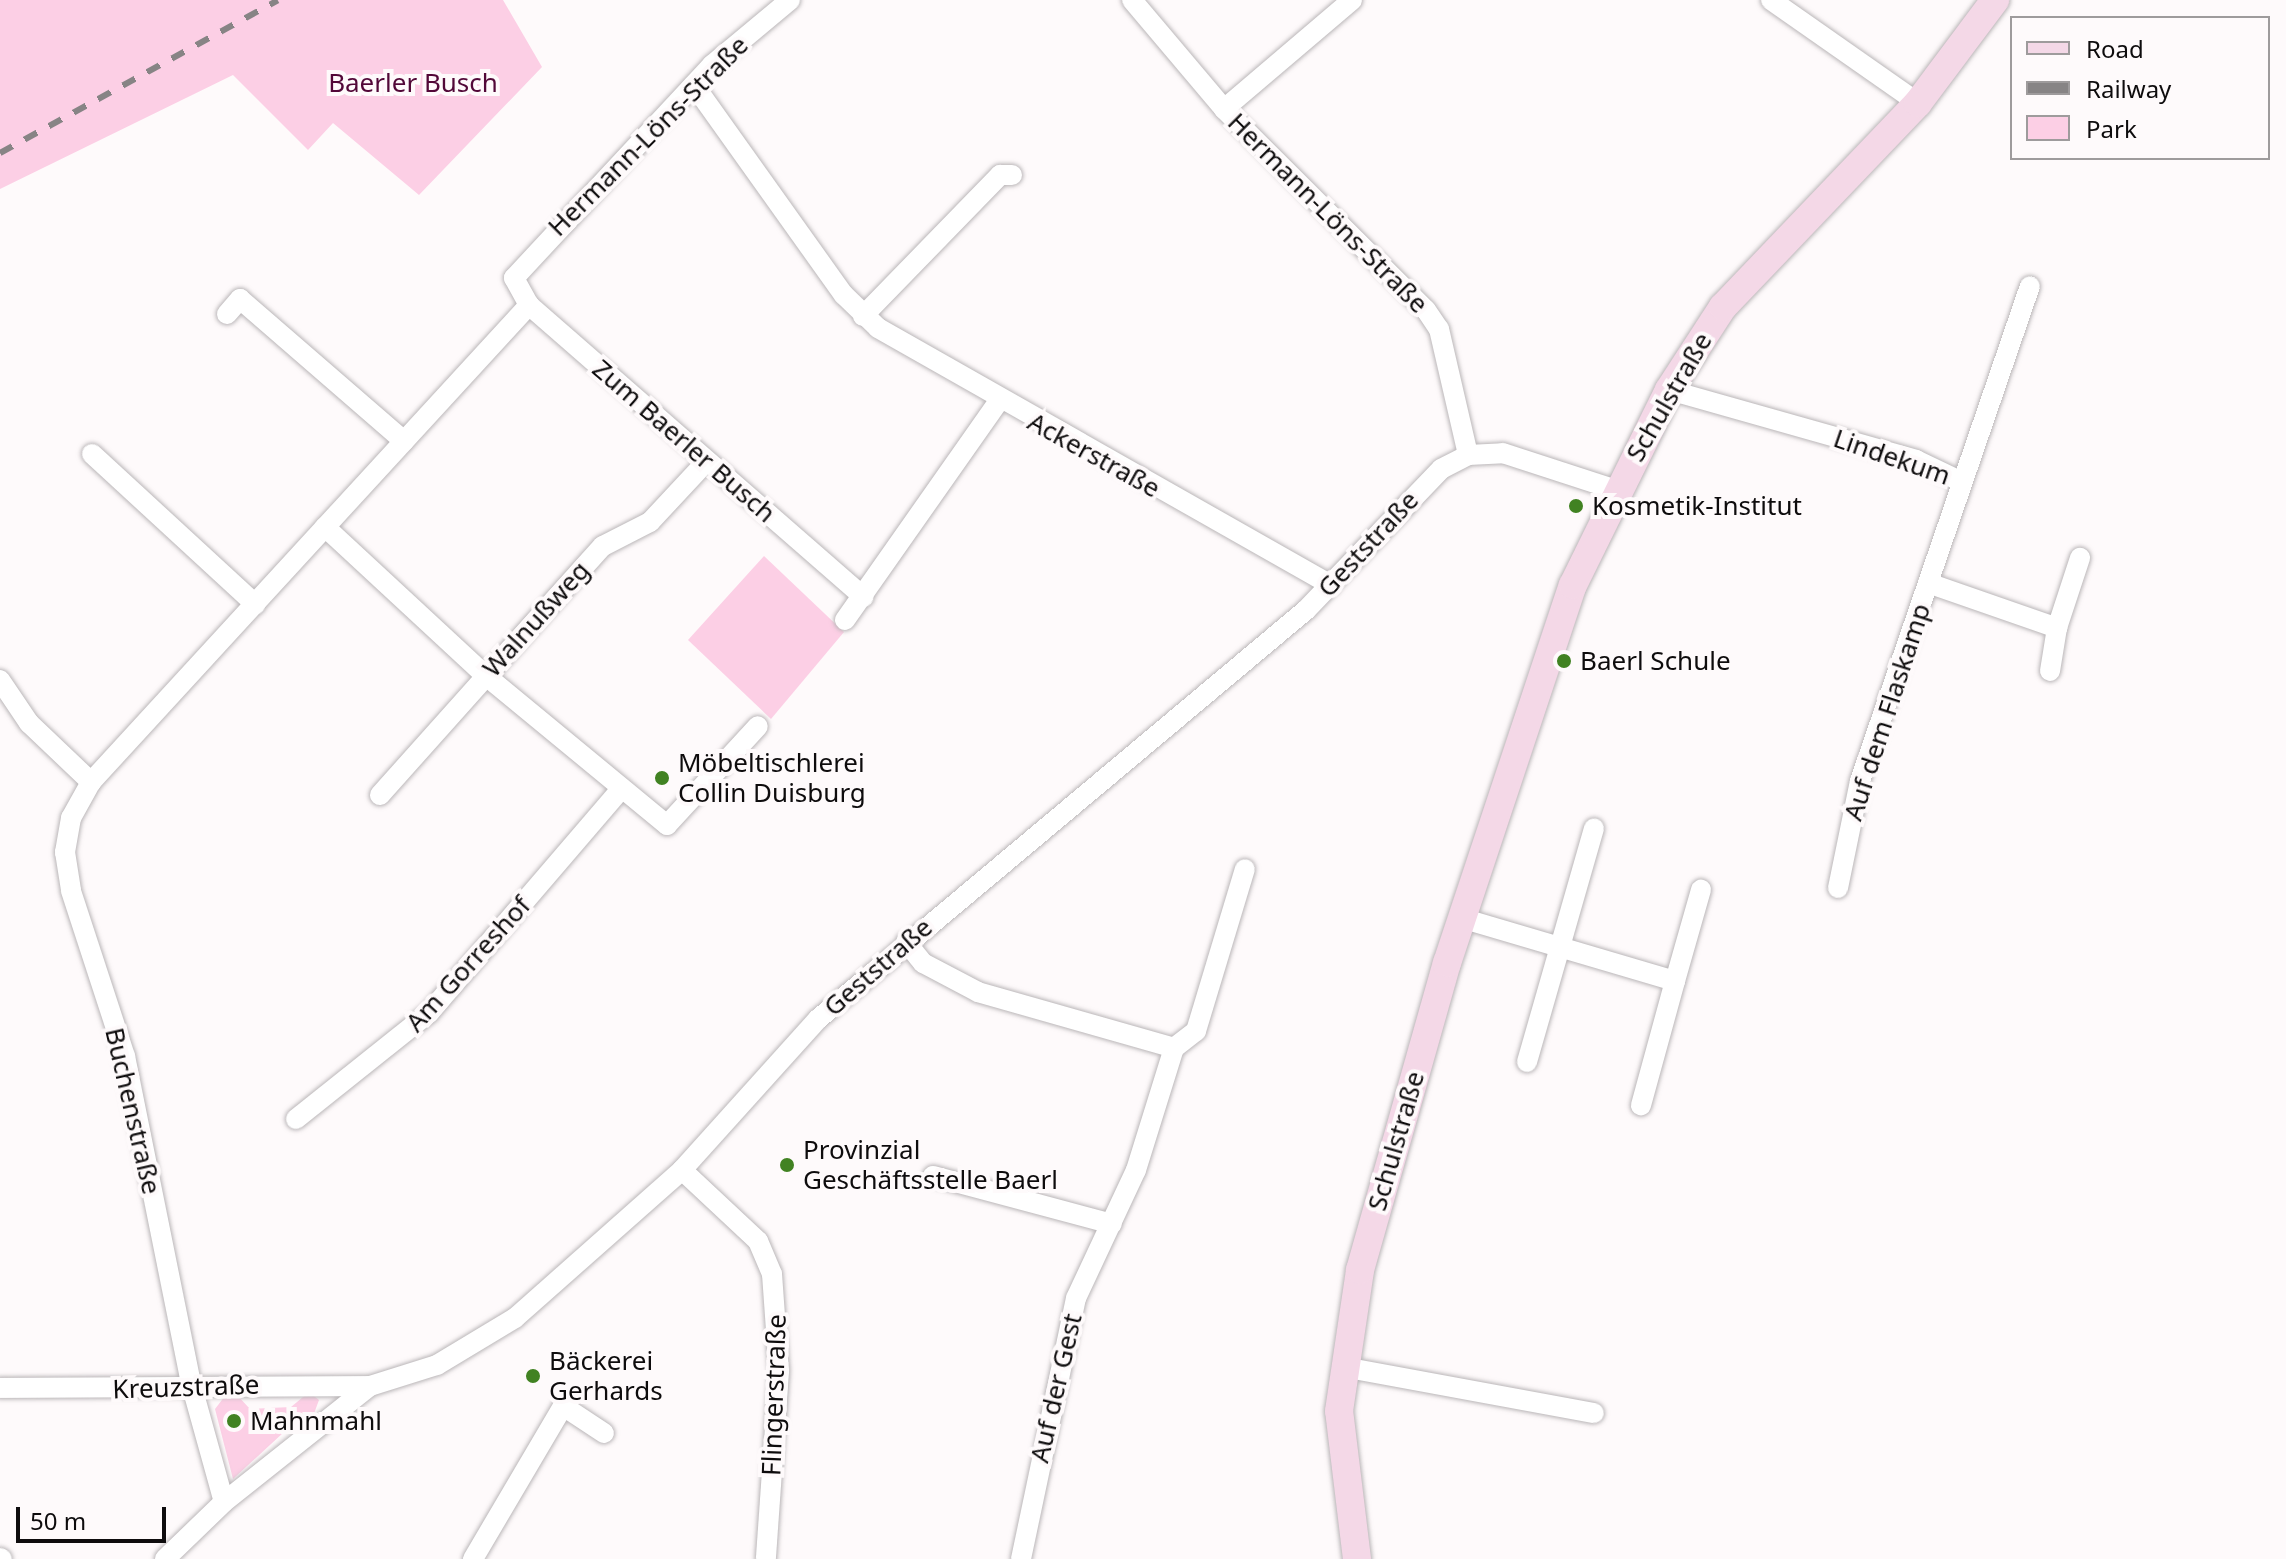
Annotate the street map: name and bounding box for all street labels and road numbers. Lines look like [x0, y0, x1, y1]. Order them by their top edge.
street label: Hermann-Löns-Straße [542, 30, 754, 242]
street label: Hermann-Löns-Straße [1222, 107, 1434, 319]
street label: Schulstraße [1620, 327, 1718, 467]
street label: Zum Baerler Busch [586, 353, 782, 529]
street label: Ackerstraße [1023, 406, 1165, 504]
street label: Lindekum [1830, 423, 1954, 491]
street label: Geststraße [1311, 485, 1425, 603]
street label: Walnußweg [476, 555, 596, 683]
street label: Auf dem Flaskamp [1837, 600, 1937, 824]
street label: Am Gorreshof [399, 890, 537, 1038]
street label: Geststraße [818, 912, 938, 1022]
street label: Buchenstraße [99, 1025, 167, 1197]
street label: Schulstraße [1361, 1068, 1431, 1214]
street label: Auf der Gest [1024, 1310, 1088, 1466]
street label: Flingerstraße [756, 1313, 792, 1477]
street label: Kreuzstraße [112, 1369, 260, 1405]

